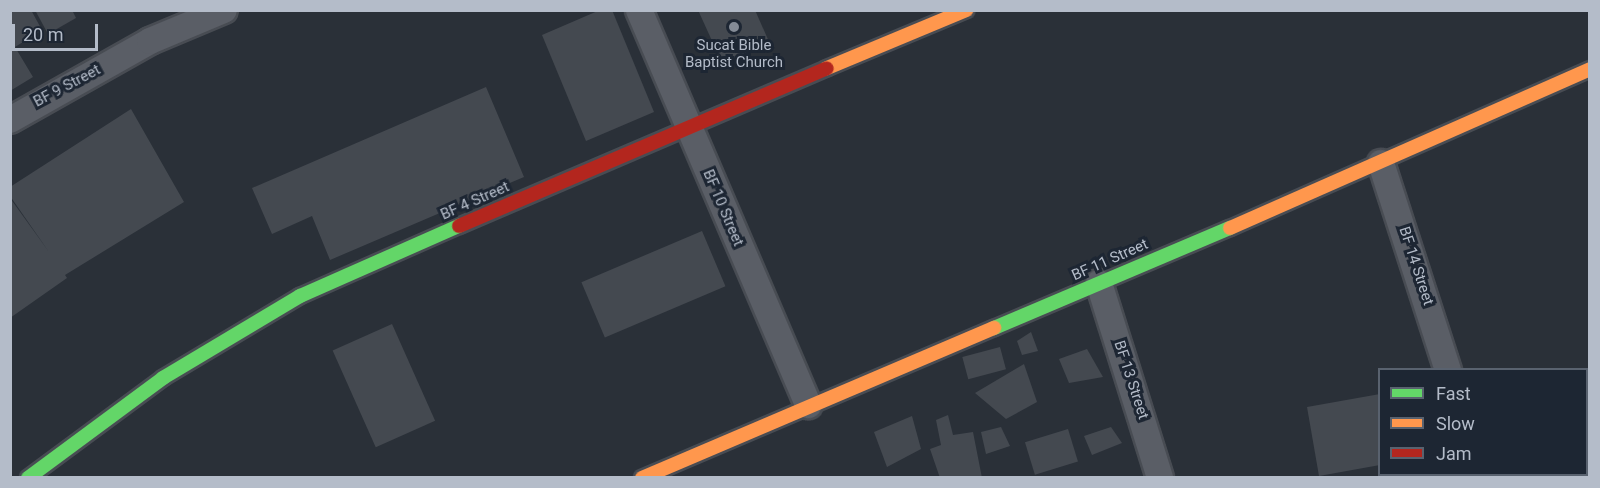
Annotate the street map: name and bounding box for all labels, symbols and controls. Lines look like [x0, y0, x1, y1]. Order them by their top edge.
scale bar [15, 12, 100, 50]
marker: Sucat Bible Baptist Church [727, 20, 741, 34]
text: 20 m [23, 24, 63, 45]
place label: Sucat Bible Baptist Church [685, 36, 783, 71]
street label: BF 9 Street [31, 61, 103, 111]
street label: BF 10 Street [699, 167, 747, 249]
street label: BF 4 Street [438, 178, 512, 224]
street label: BF 14 Street [1395, 224, 1437, 308]
street label: BF 11 Street [1069, 235, 1151, 285]
street label: BF 13 Street [1110, 338, 1152, 422]
legend [1378, 368, 1588, 476]
text: Fast [1436, 383, 1471, 404]
text: Slow [1436, 413, 1475, 434]
text: Jam [1436, 443, 1472, 464]

